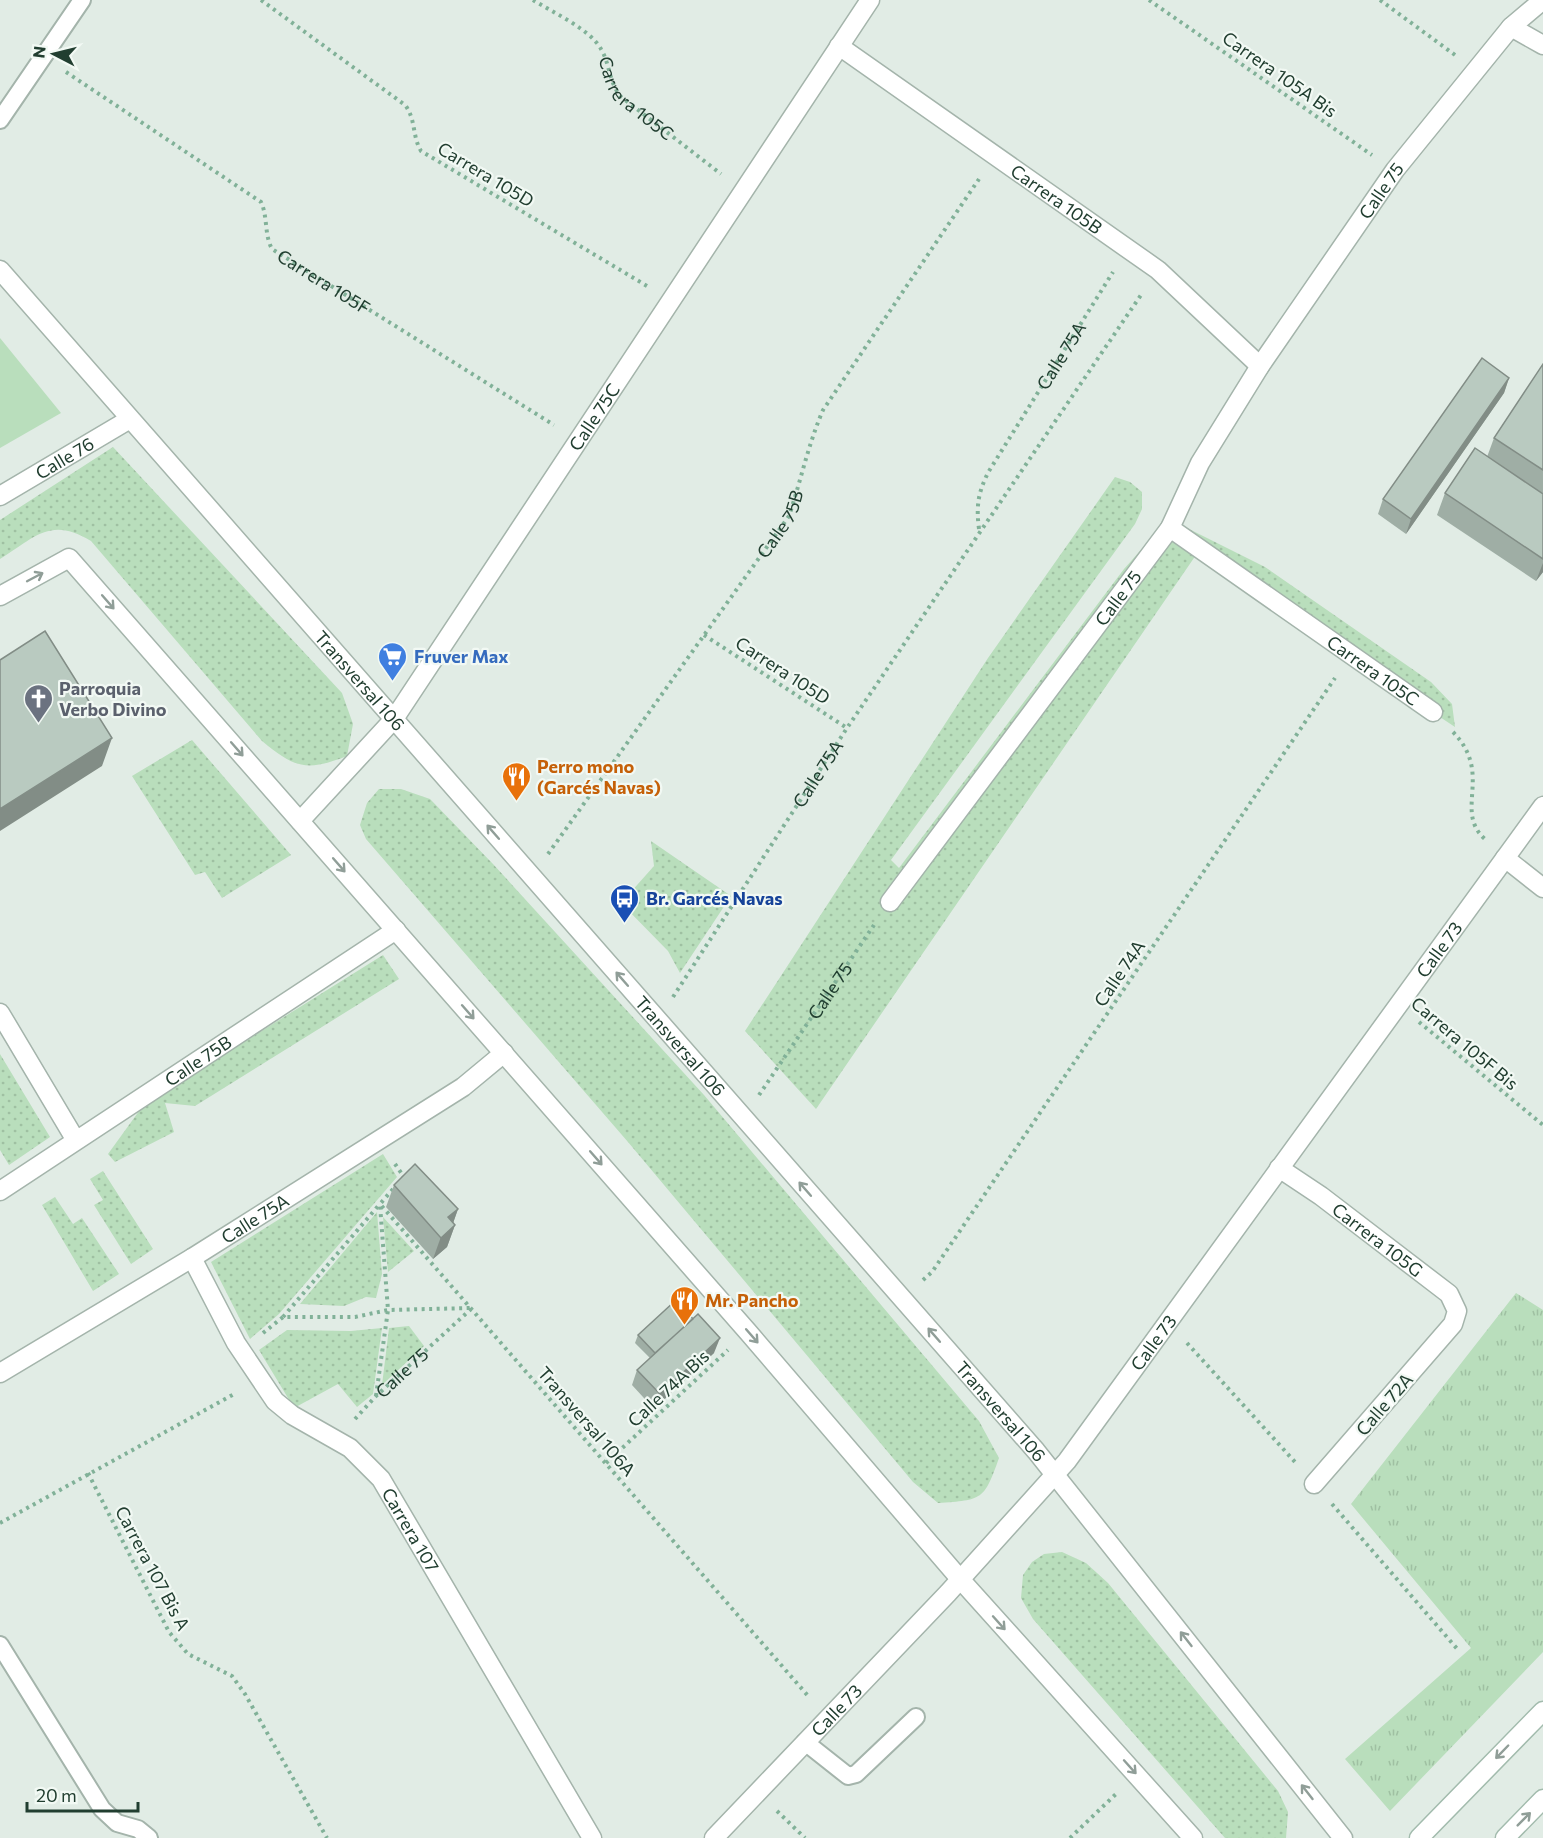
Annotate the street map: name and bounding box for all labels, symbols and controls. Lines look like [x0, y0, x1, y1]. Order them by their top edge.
north arrow [24, 24, 84, 84]
street label: Carrera 105A Bis [1218, 26, 1342, 122]
text: N [28, 45, 49, 59]
street label: Carrera 105C [595, 54, 678, 145]
street label: Carrera 105D [434, 137, 538, 211]
street label: Calle 75 [1354, 158, 1408, 223]
street label: Carrera 105B [1007, 159, 1107, 239]
street label: Carrera 105F [273, 244, 374, 319]
street label: Calle 75A [1032, 318, 1090, 394]
street label: Calle 75C [564, 379, 624, 455]
street label: Calle 76 [31, 432, 98, 484]
street label: Calle 75B [752, 487, 807, 562]
street label: Calle 75 [1090, 566, 1146, 630]
one-way arrow [25, 571, 43, 582]
one-way arrow [101, 594, 115, 609]
street label: Transversal 106 [310, 626, 410, 735]
street label: Carrera 105C [1323, 630, 1424, 710]
street label: Carrera 105D [732, 631, 834, 709]
supermarket icon: Fruver Max [377, 640, 409, 682]
place label: Fruver Max [414, 645, 509, 667]
place label: Parroquia Verbo Divino [59, 677, 167, 720]
church icon: Parroquia Verbo Divino [22, 682, 54, 724]
street label: Calle 75A [788, 736, 847, 811]
one-way arrow [229, 740, 243, 756]
place label: Perro mono (Garcés Navas) [537, 755, 661, 798]
restaurant icon: Perro mono (Garcés Navas) [500, 760, 532, 802]
one-way arrow [486, 825, 500, 840]
one-way arrow [332, 857, 346, 872]
bus stop icon: Br. Garcés Navas [609, 882, 641, 924]
place label: Br. Garcés Navas [646, 887, 783, 909]
street label: Calle 73 [1411, 917, 1466, 982]
street label: Calle 74A [1089, 936, 1149, 1010]
street label: Calle 75 [803, 958, 857, 1023]
one-way arrow [615, 971, 628, 987]
street label: Transversal 106 [631, 991, 730, 1100]
street label: Carrera 105F Bis [1407, 992, 1523, 1094]
one-way arrow [460, 1003, 474, 1019]
street label: Calle 75B [160, 1031, 235, 1090]
one-way arrow [589, 1150, 603, 1165]
one-way arrow [798, 1182, 812, 1197]
street label: Calle 75A [217, 1189, 293, 1248]
street label: Carrera 105G [1328, 1198, 1427, 1281]
restaurant icon: Mr. Pancho [668, 1284, 700, 1326]
place label: Mr. Pancho [705, 1289, 799, 1311]
street label: Calle 73 [1126, 1310, 1181, 1375]
one-way arrow [746, 1328, 759, 1344]
one-way arrow [927, 1328, 941, 1343]
street label: Calle 75 [371, 1343, 433, 1402]
street label: Calle 74A Bis [623, 1345, 713, 1431]
street label: Transversal 106 [951, 1356, 1051, 1466]
street label: Transversal 106A [533, 1362, 641, 1480]
street label: Calle 72A [1351, 1368, 1417, 1440]
street label: Carrera 107 [377, 1484, 444, 1576]
street label: Carrera 107 Bis A [111, 1502, 195, 1634]
one-way arrow [992, 1615, 1006, 1630]
one-way arrow [1180, 1631, 1193, 1647]
street label: Calle 73 [806, 1679, 866, 1741]
one-way arrow [1495, 1745, 1509, 1760]
one-way arrow [1123, 1759, 1137, 1774]
scale bar [27, 1775, 138, 1813]
text: 20 m [36, 1784, 77, 1806]
one-way arrow [1301, 1784, 1314, 1800]
one-way arrow [1517, 1811, 1531, 1826]

